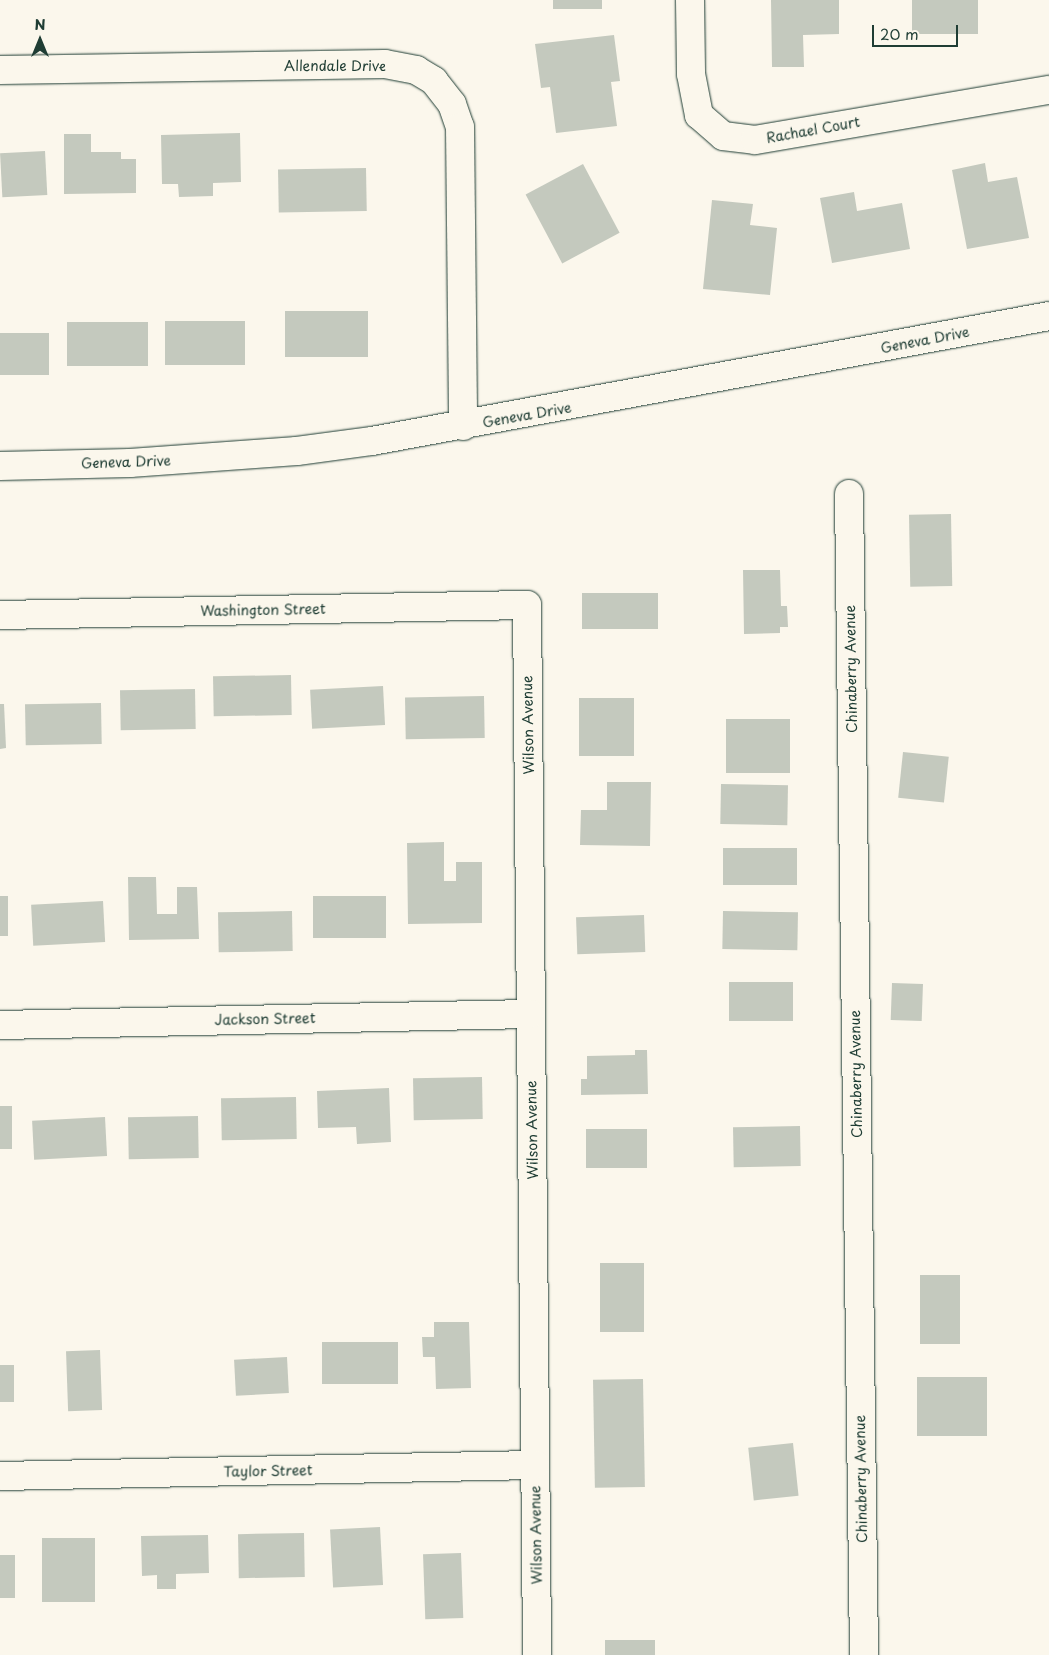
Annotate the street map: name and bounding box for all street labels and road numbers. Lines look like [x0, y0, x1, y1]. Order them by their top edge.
street label: Allendale Drive [284, 58, 386, 74]
street label: Rachael Court [765, 113, 861, 147]
street label: Geneva Drive [879, 323, 971, 357]
street label: Geneva Drive [481, 399, 573, 431]
street label: Geneva Drive [81, 452, 171, 472]
street label: Washington Street [201, 601, 325, 619]
street label: Chinaberry Avenue [841, 605, 861, 733]
street label: Wilson Avenue [519, 676, 537, 774]
street label: Jackson Street [215, 1010, 315, 1028]
street label: Chinaberry Avenue [846, 1010, 866, 1138]
street label: Wilson Avenue [523, 1081, 541, 1179]
street label: Chinaberry Avenue [851, 1415, 871, 1543]
street label: Taylor Street [223, 1462, 313, 1480]
street label: Wilson Avenue [527, 1486, 545, 1584]

